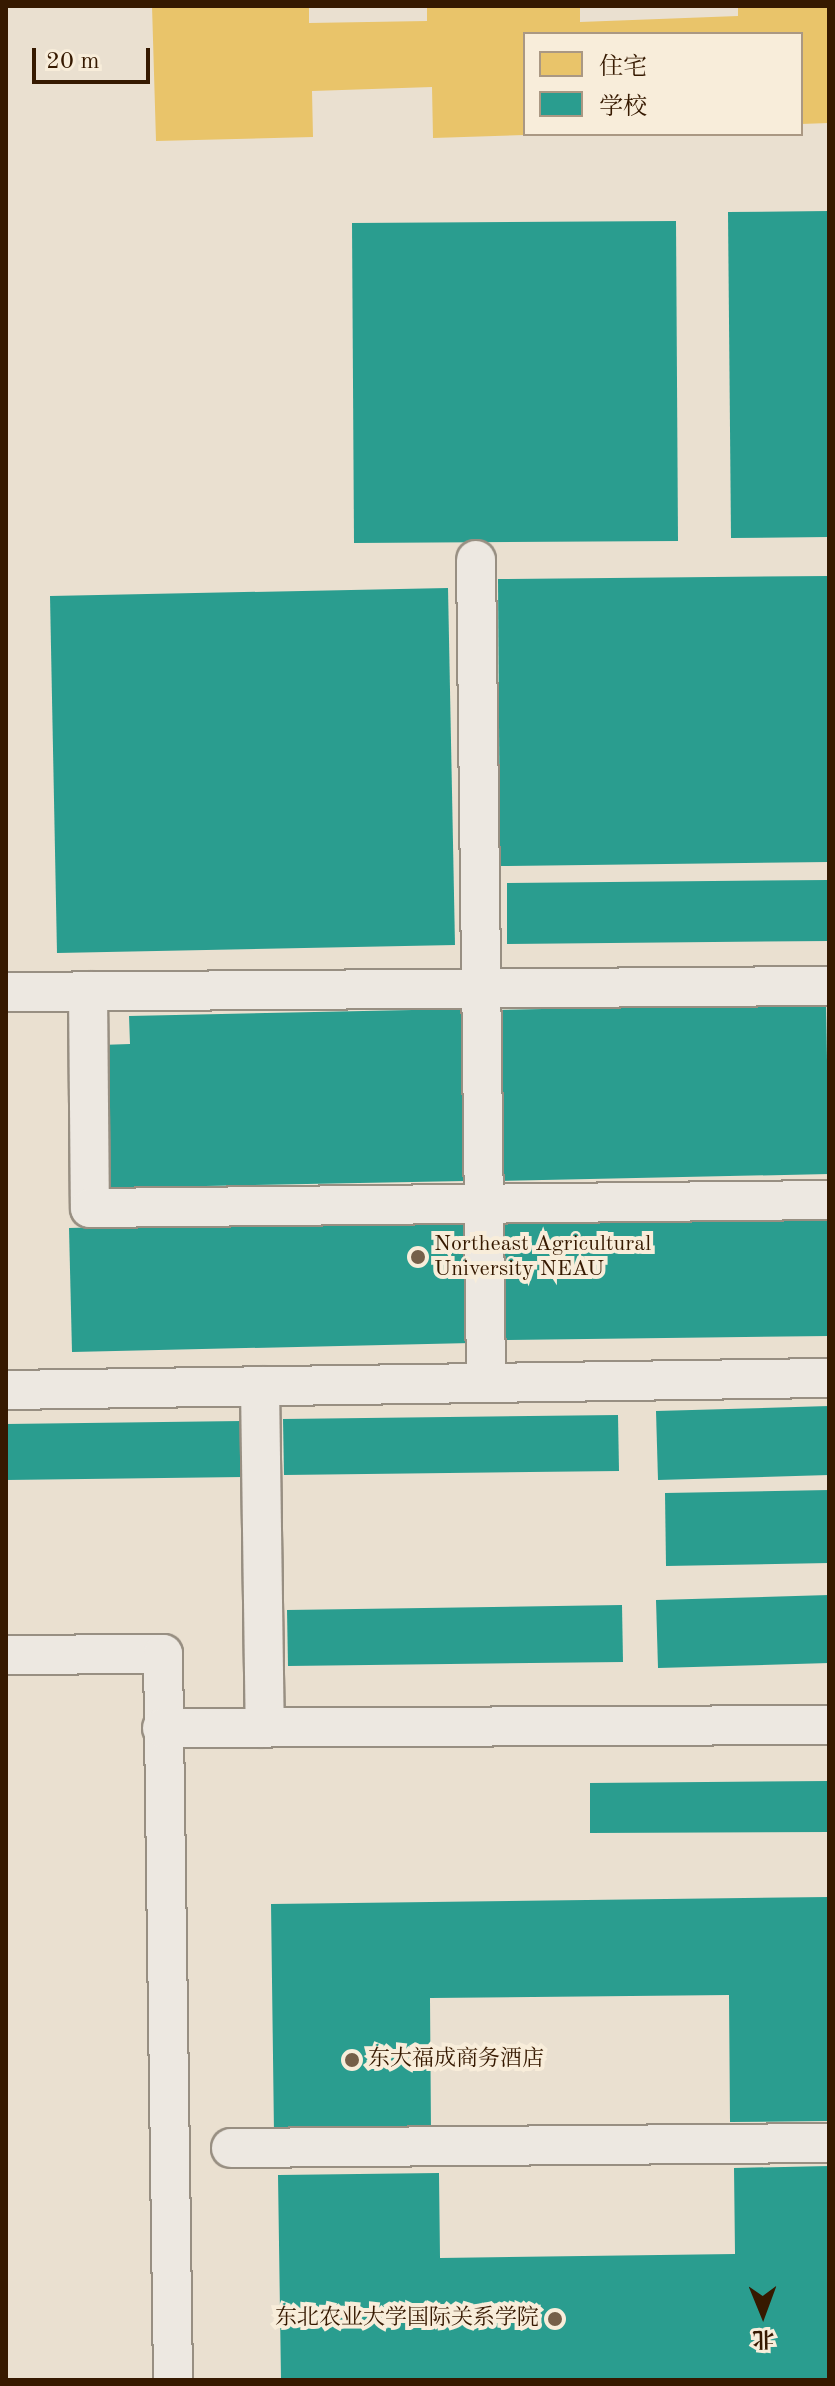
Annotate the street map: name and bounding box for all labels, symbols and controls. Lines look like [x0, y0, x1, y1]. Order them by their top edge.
scale bar [36, 32, 154, 82]
legend [523, 32, 803, 136]
text: 20 m [46, 50, 100, 74]
text: 住宅 [599, 56, 647, 80]
text: 学校 [599, 96, 647, 120]
place label: Northeast Agricultural University NEAU [434, 1231, 651, 1282]
marker: Northeast Agricultural University NEAU [409, 1248, 427, 1266]
place label: 东大福成商务酒店 [368, 2047, 544, 2073]
marker: 东大福成商务酒店 [343, 2051, 361, 2069]
north arrow [723, 2274, 803, 2354]
place label: 东北农业大学国际关系学院 [275, 2306, 539, 2332]
marker: 东北农业大学国际关系学院 [546, 2310, 564, 2328]
text: 北 [752, 2327, 775, 2349]

